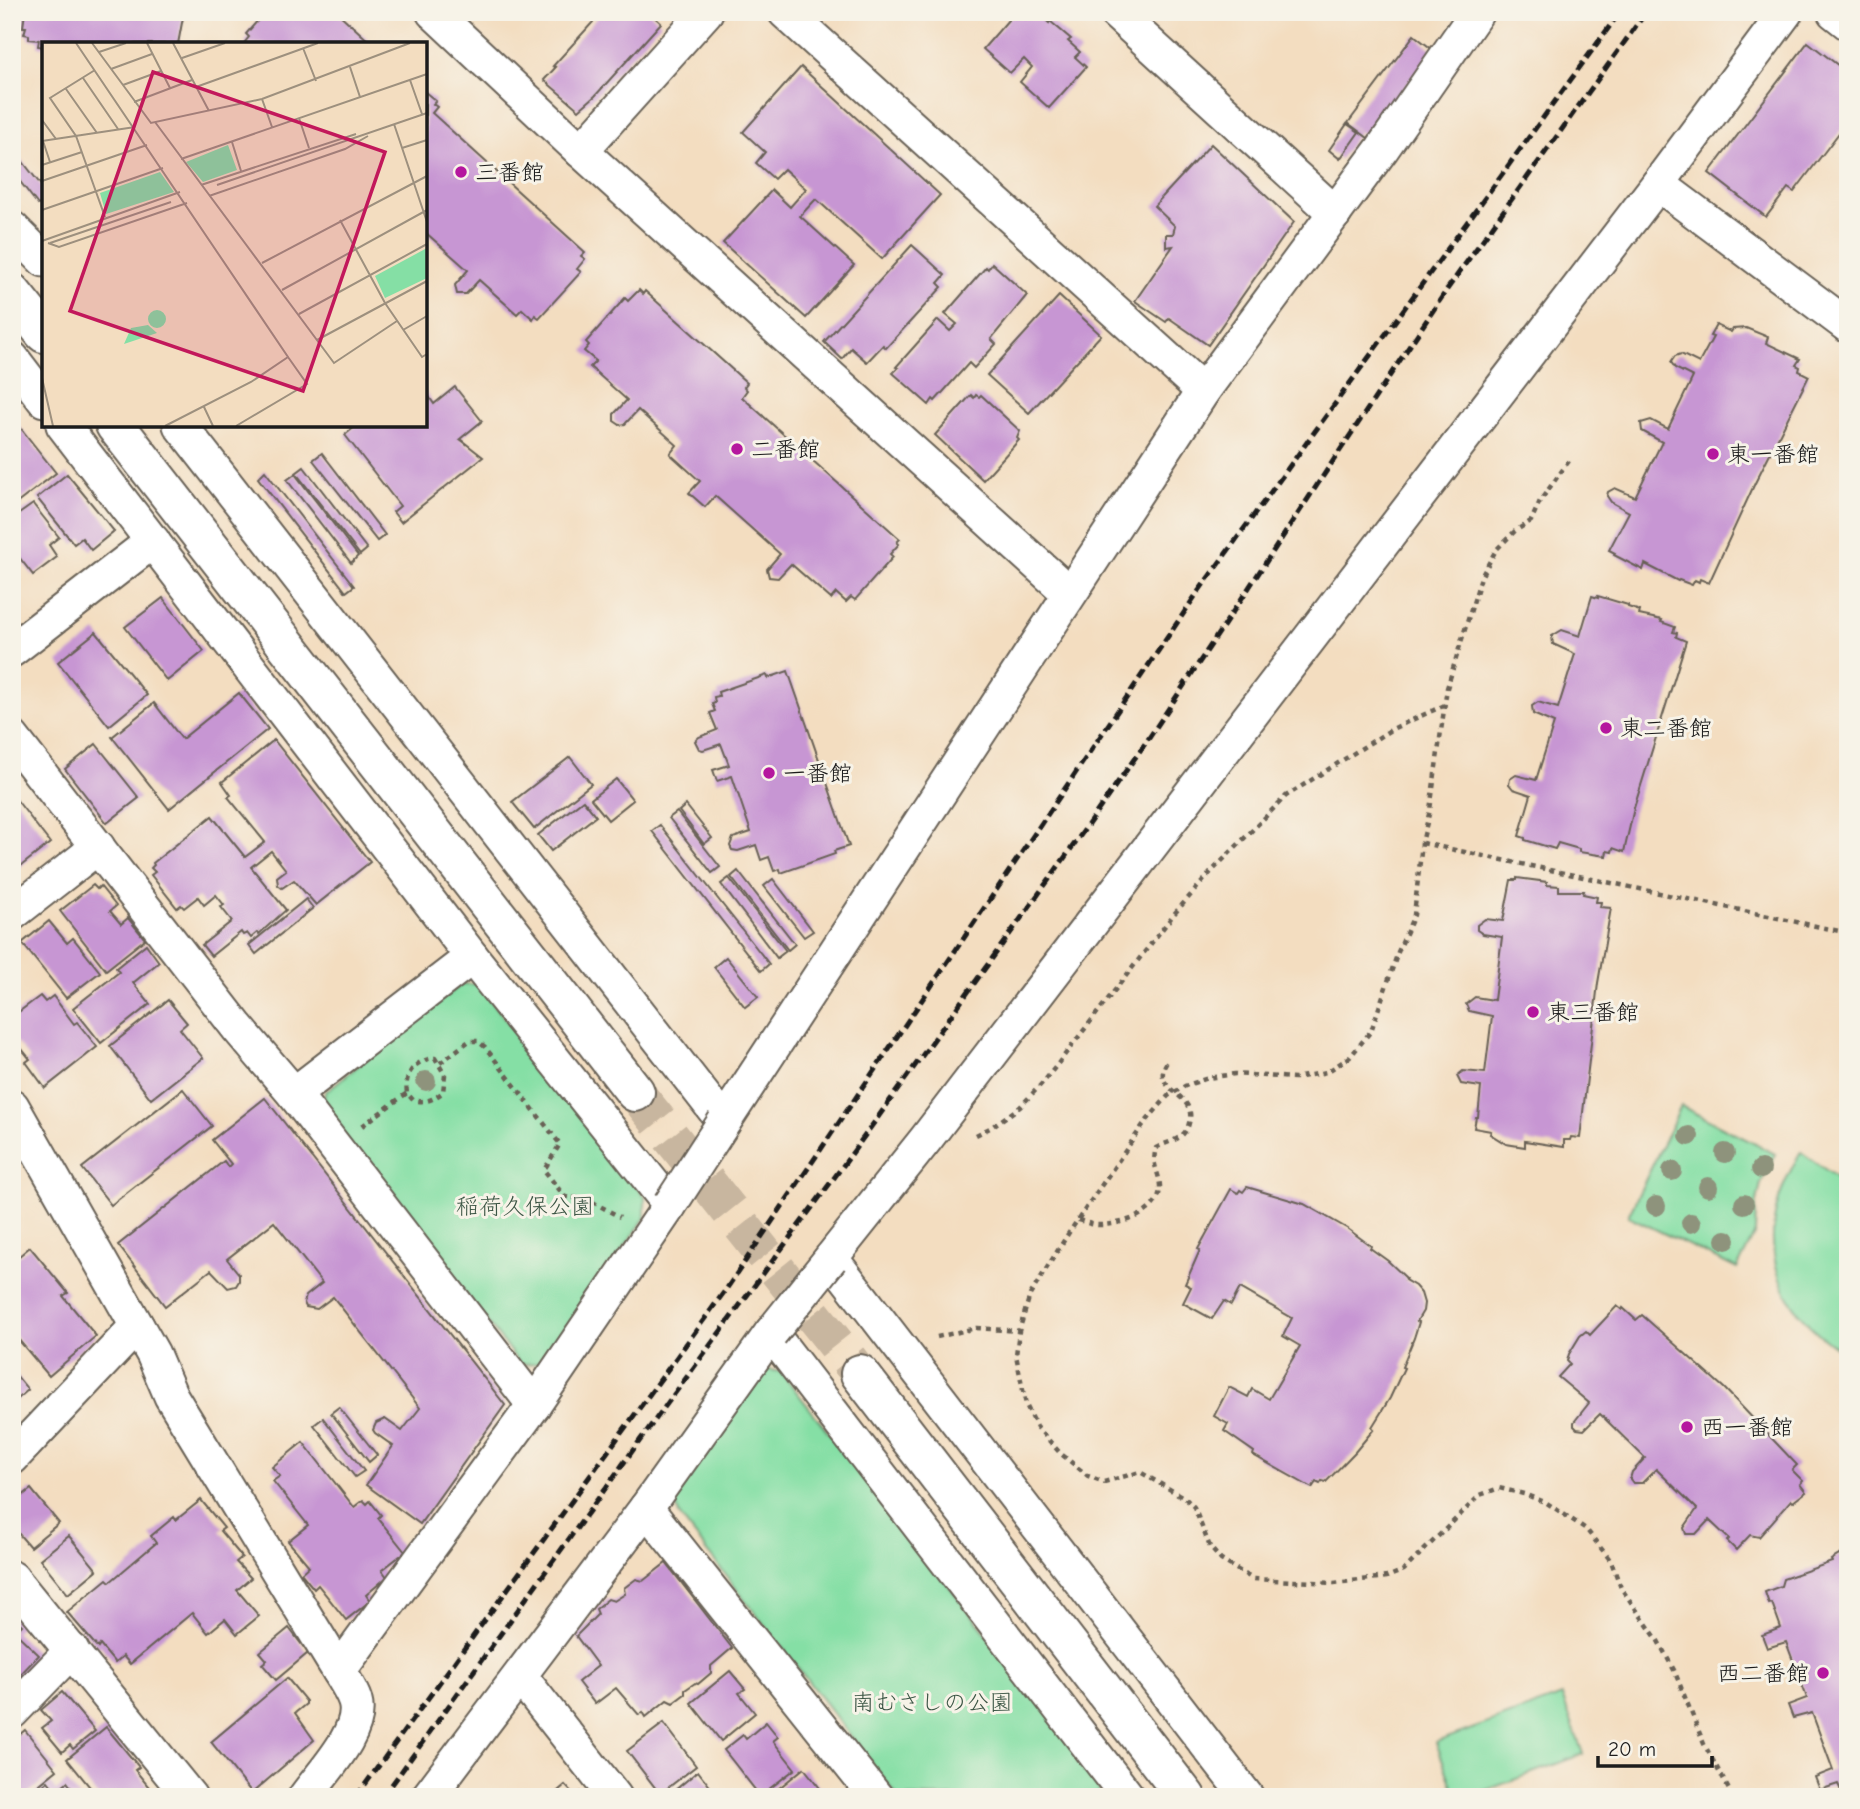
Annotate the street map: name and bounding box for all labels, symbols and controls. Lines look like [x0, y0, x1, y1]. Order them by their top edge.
inset map [42, 42, 427, 427]
place label: 三番館 [475, 159, 544, 186]
marker: 三番館 [453, 164, 469, 180]
place label: 二番館 [751, 436, 820, 463]
marker: 二番館 [729, 441, 745, 457]
place label: 東一番館 [1727, 441, 1819, 468]
marker: 東一番館 [1705, 446, 1721, 462]
place label: 東二番館 [1620, 715, 1712, 742]
marker: 東二番館 [1598, 720, 1614, 736]
place label: 一番館 [783, 760, 852, 787]
marker: 一番館 [761, 765, 777, 781]
place label: 東三番館 [1547, 999, 1639, 1026]
marker: 東三番館 [1525, 1004, 1541, 1020]
park label: 稲荷久保公園 [456, 1193, 594, 1220]
place label: 西一番館 [1701, 1414, 1793, 1441]
marker: 西一番館 [1679, 1419, 1695, 1435]
place label: 西二番館 [1717, 1660, 1809, 1687]
marker: 西二番館 [1815, 1665, 1831, 1681]
park label: 南むさしの公園 [852, 1689, 1013, 1716]
scale bar [1598, 1725, 1711, 1769]
text: 20 m [1608, 1737, 1656, 1761]

